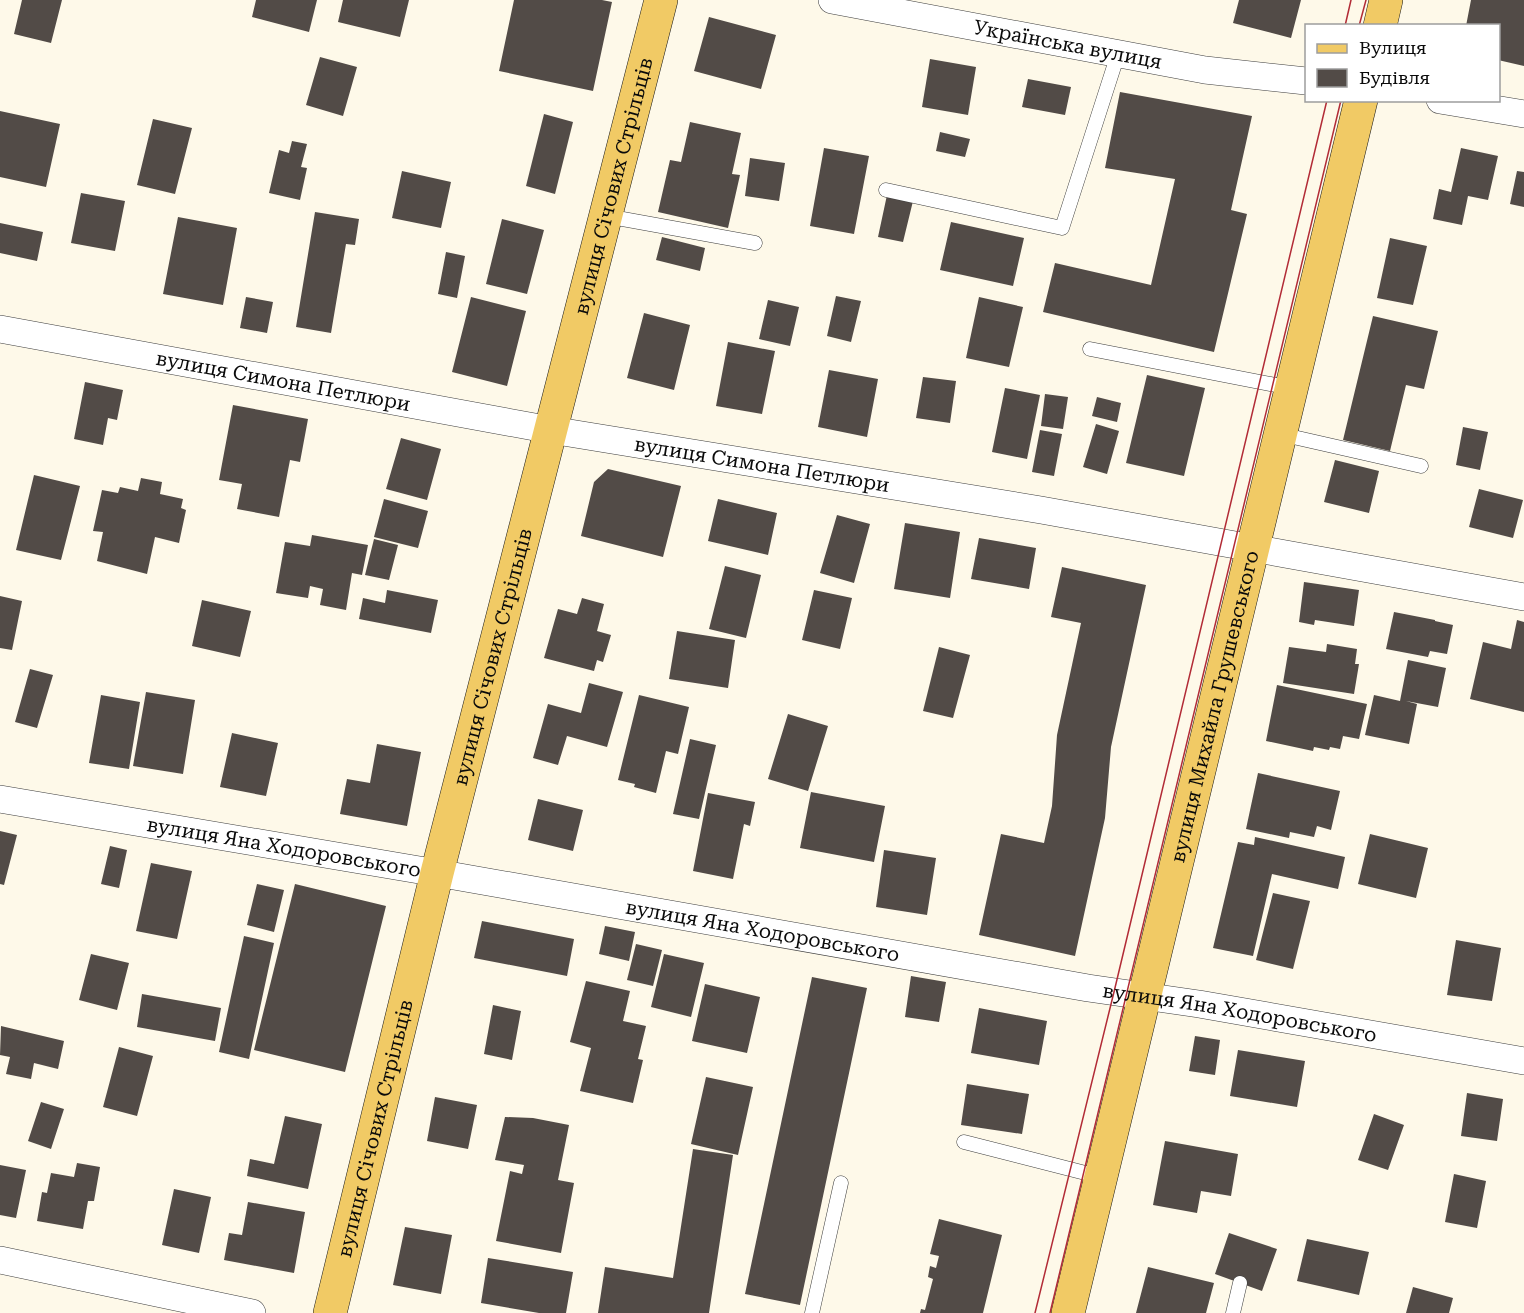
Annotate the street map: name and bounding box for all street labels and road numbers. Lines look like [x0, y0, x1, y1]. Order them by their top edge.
street label: Українська вулиця [972, 15, 1164, 74]
street label: вулиця Січових Стрільців [569, 55, 658, 317]
street label: вулиця Симона Петлюри [154, 346, 412, 416]
street label: вулиця Симона Петлюри [633, 432, 891, 497]
street label: вулиця Січових Стрільців [448, 526, 537, 788]
street label: вулиця Михайла Грушевського [1165, 548, 1264, 865]
street label: вулиця Яна Ходоровського [145, 812, 423, 882]
street label: вулиця Яна Ходоровського [624, 895, 901, 966]
street label: вулиця Яна Ходоровського [1101, 978, 1379, 1047]
street label: вулиця Січових Стрільців [332, 997, 418, 1260]

